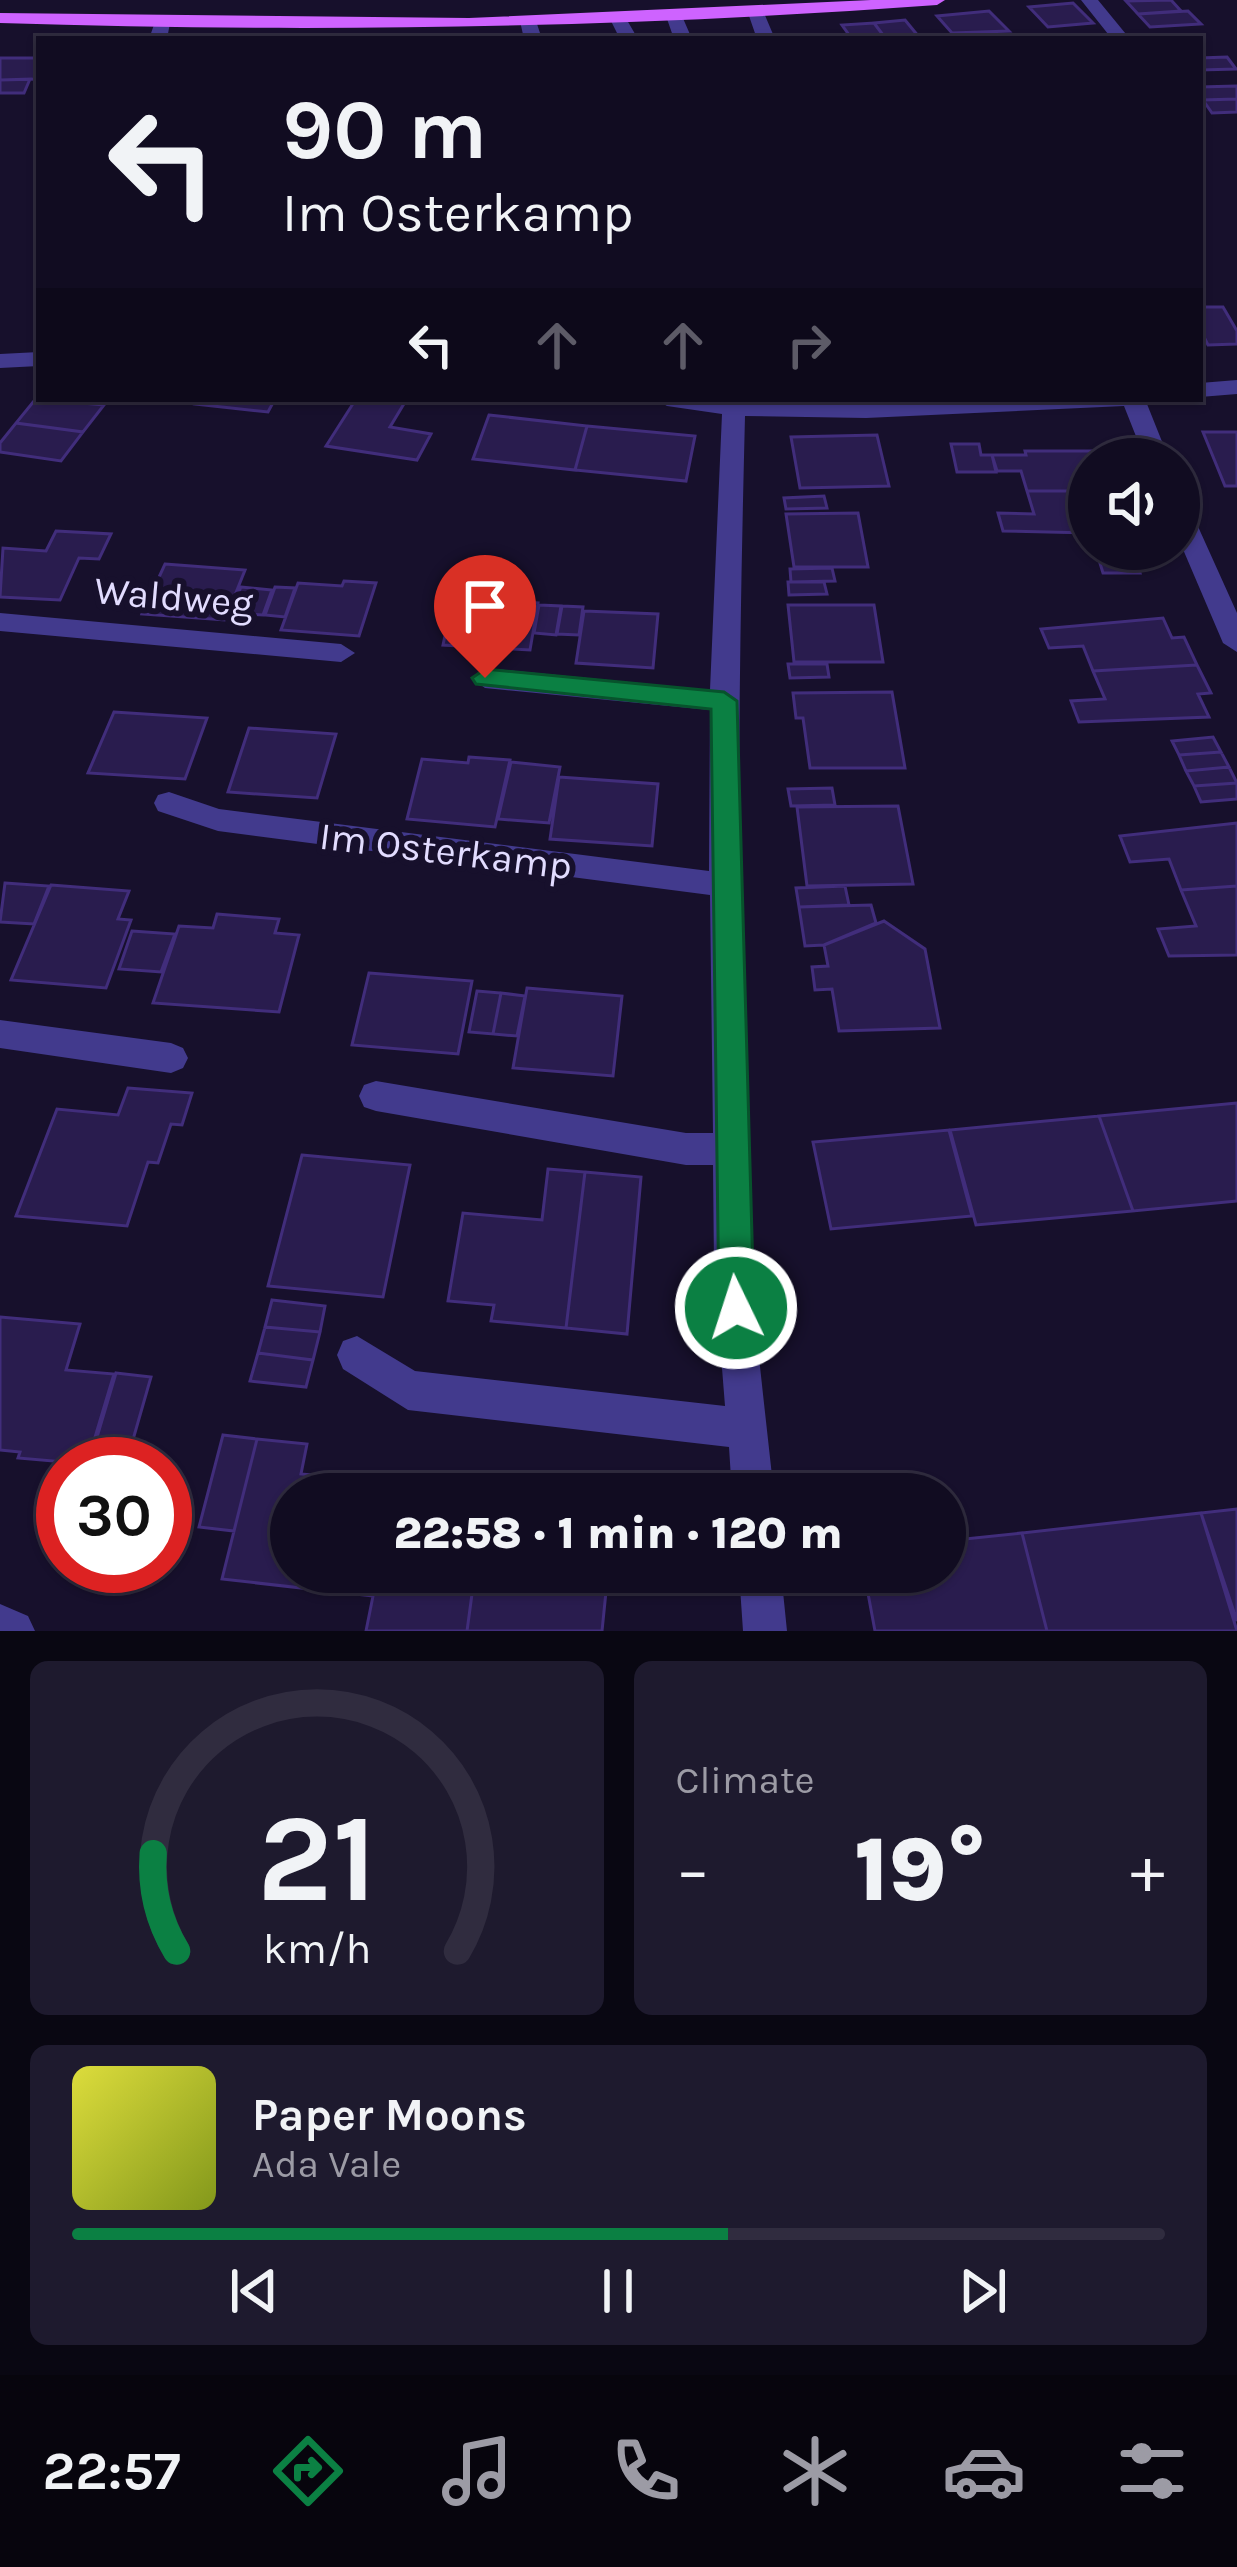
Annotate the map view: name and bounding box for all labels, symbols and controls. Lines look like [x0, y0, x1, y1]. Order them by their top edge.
text: 90 m [282, 81, 487, 179]
icon: left [84, 84, 240, 240]
text: Im Osterkamp [282, 181, 634, 245]
icon: left [398, 312, 464, 378]
icon: ahead [524, 312, 590, 378]
icon: ahead [650, 312, 716, 378]
icon: right [776, 312, 842, 378]
map controls [1068, 438, 1200, 570]
button: sound [1068, 438, 1200, 570]
pin [434, 555, 536, 678]
street label: Waldweg [93, 567, 255, 627]
icon: arrive [452, 573, 518, 639]
street label: Im Osterkamp [317, 813, 575, 889]
position arrow [673, 1245, 799, 1371]
speed limit sign: 30 [36, 1437, 192, 1593]
text: 22:58 · 1 min · 120 m [393, 1507, 843, 1559]
text: Climate [676, 1757, 815, 1803]
text: 21 [257, 1786, 377, 1931]
text: 19° [854, 1817, 986, 1923]
text: − [676, 1831, 710, 1909]
text: + [1130, 1831, 1165, 1909]
text: km/h [262, 1924, 371, 1974]
text: Paper Moons [252, 2089, 527, 2141]
text: Ada Vale [252, 2141, 401, 2187]
icon: previous [221, 2258, 287, 2324]
icon: pause [585, 2258, 651, 2324]
icon: next [950, 2258, 1016, 2324]
icon: directions [266, 2429, 350, 2513]
icon: music [435, 2429, 519, 2513]
icon: phone [604, 2429, 688, 2513]
icon: climate [773, 2429, 857, 2513]
icon: car [942, 2429, 1026, 2513]
icon: filters [1110, 2429, 1194, 2513]
text: 22:57 [42, 2439, 181, 2503]

